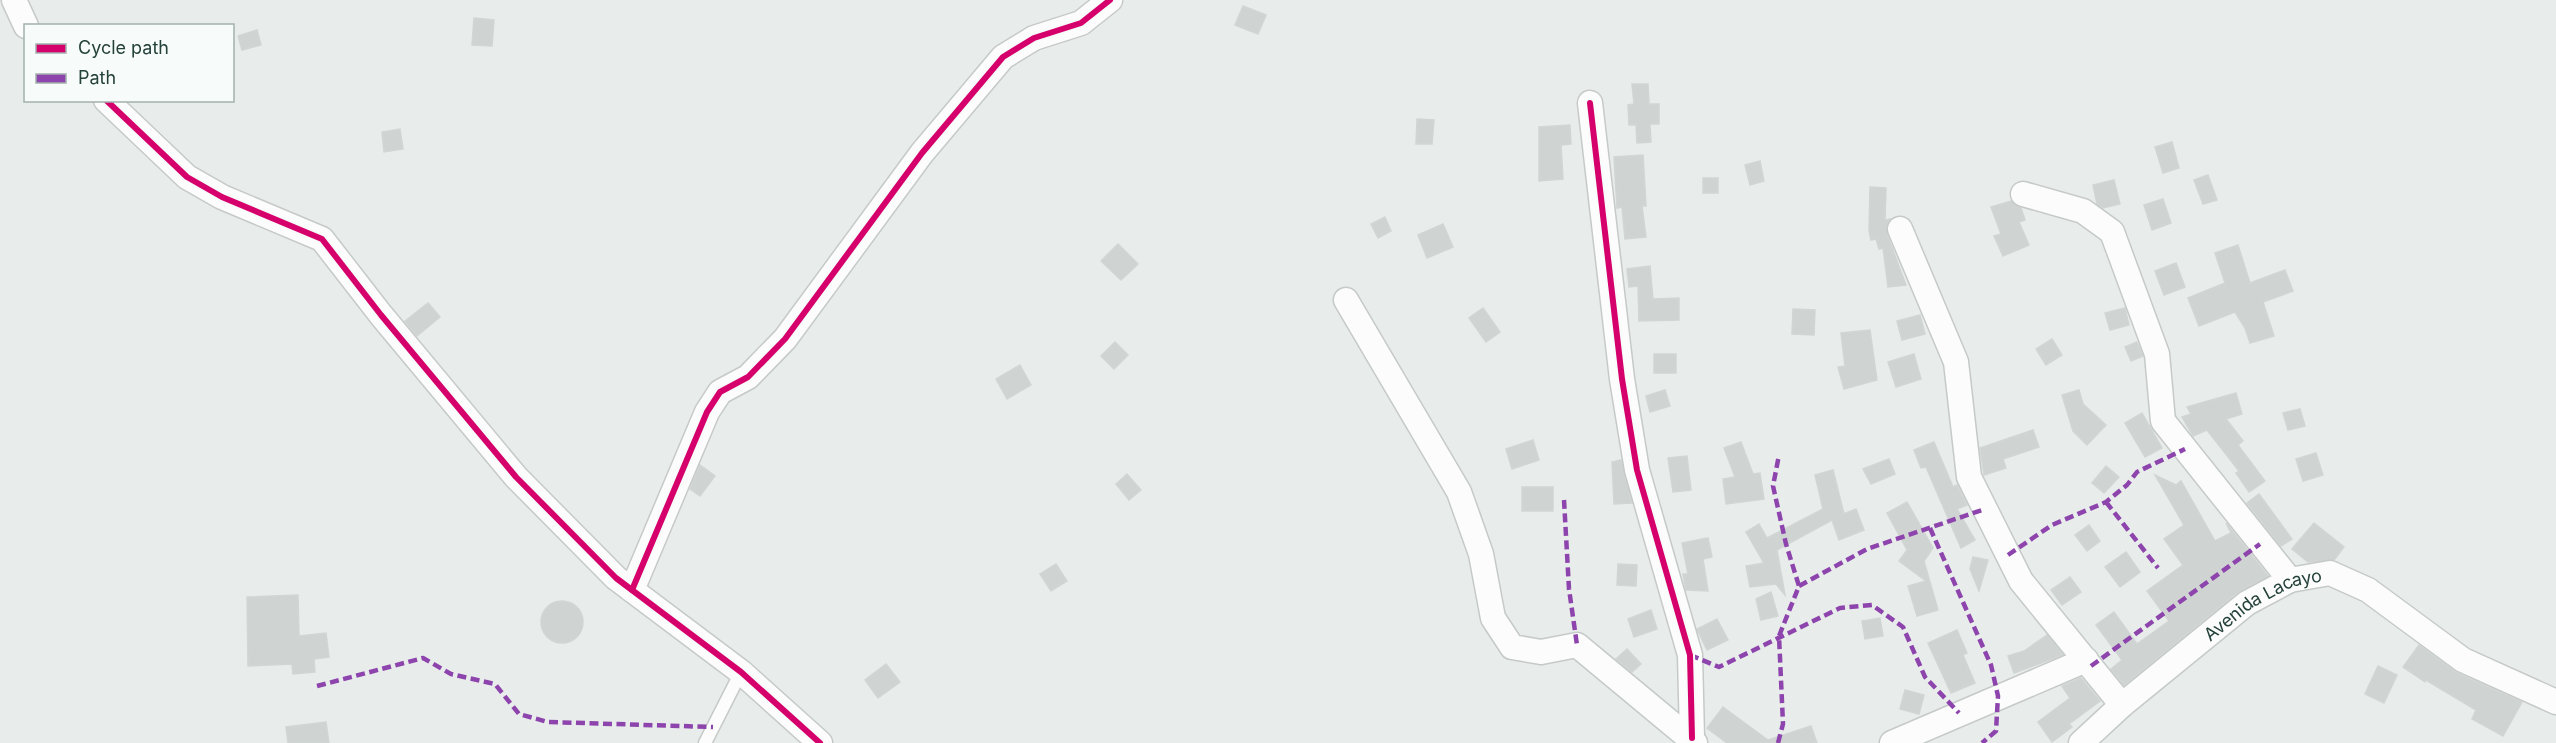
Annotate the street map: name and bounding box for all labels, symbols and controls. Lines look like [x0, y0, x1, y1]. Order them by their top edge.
legend [24, 24, 234, 102]
text: Cycle path [78, 37, 169, 58]
text: Path [78, 67, 116, 88]
street label: Avenida Lacayo [2199, 564, 2323, 645]

